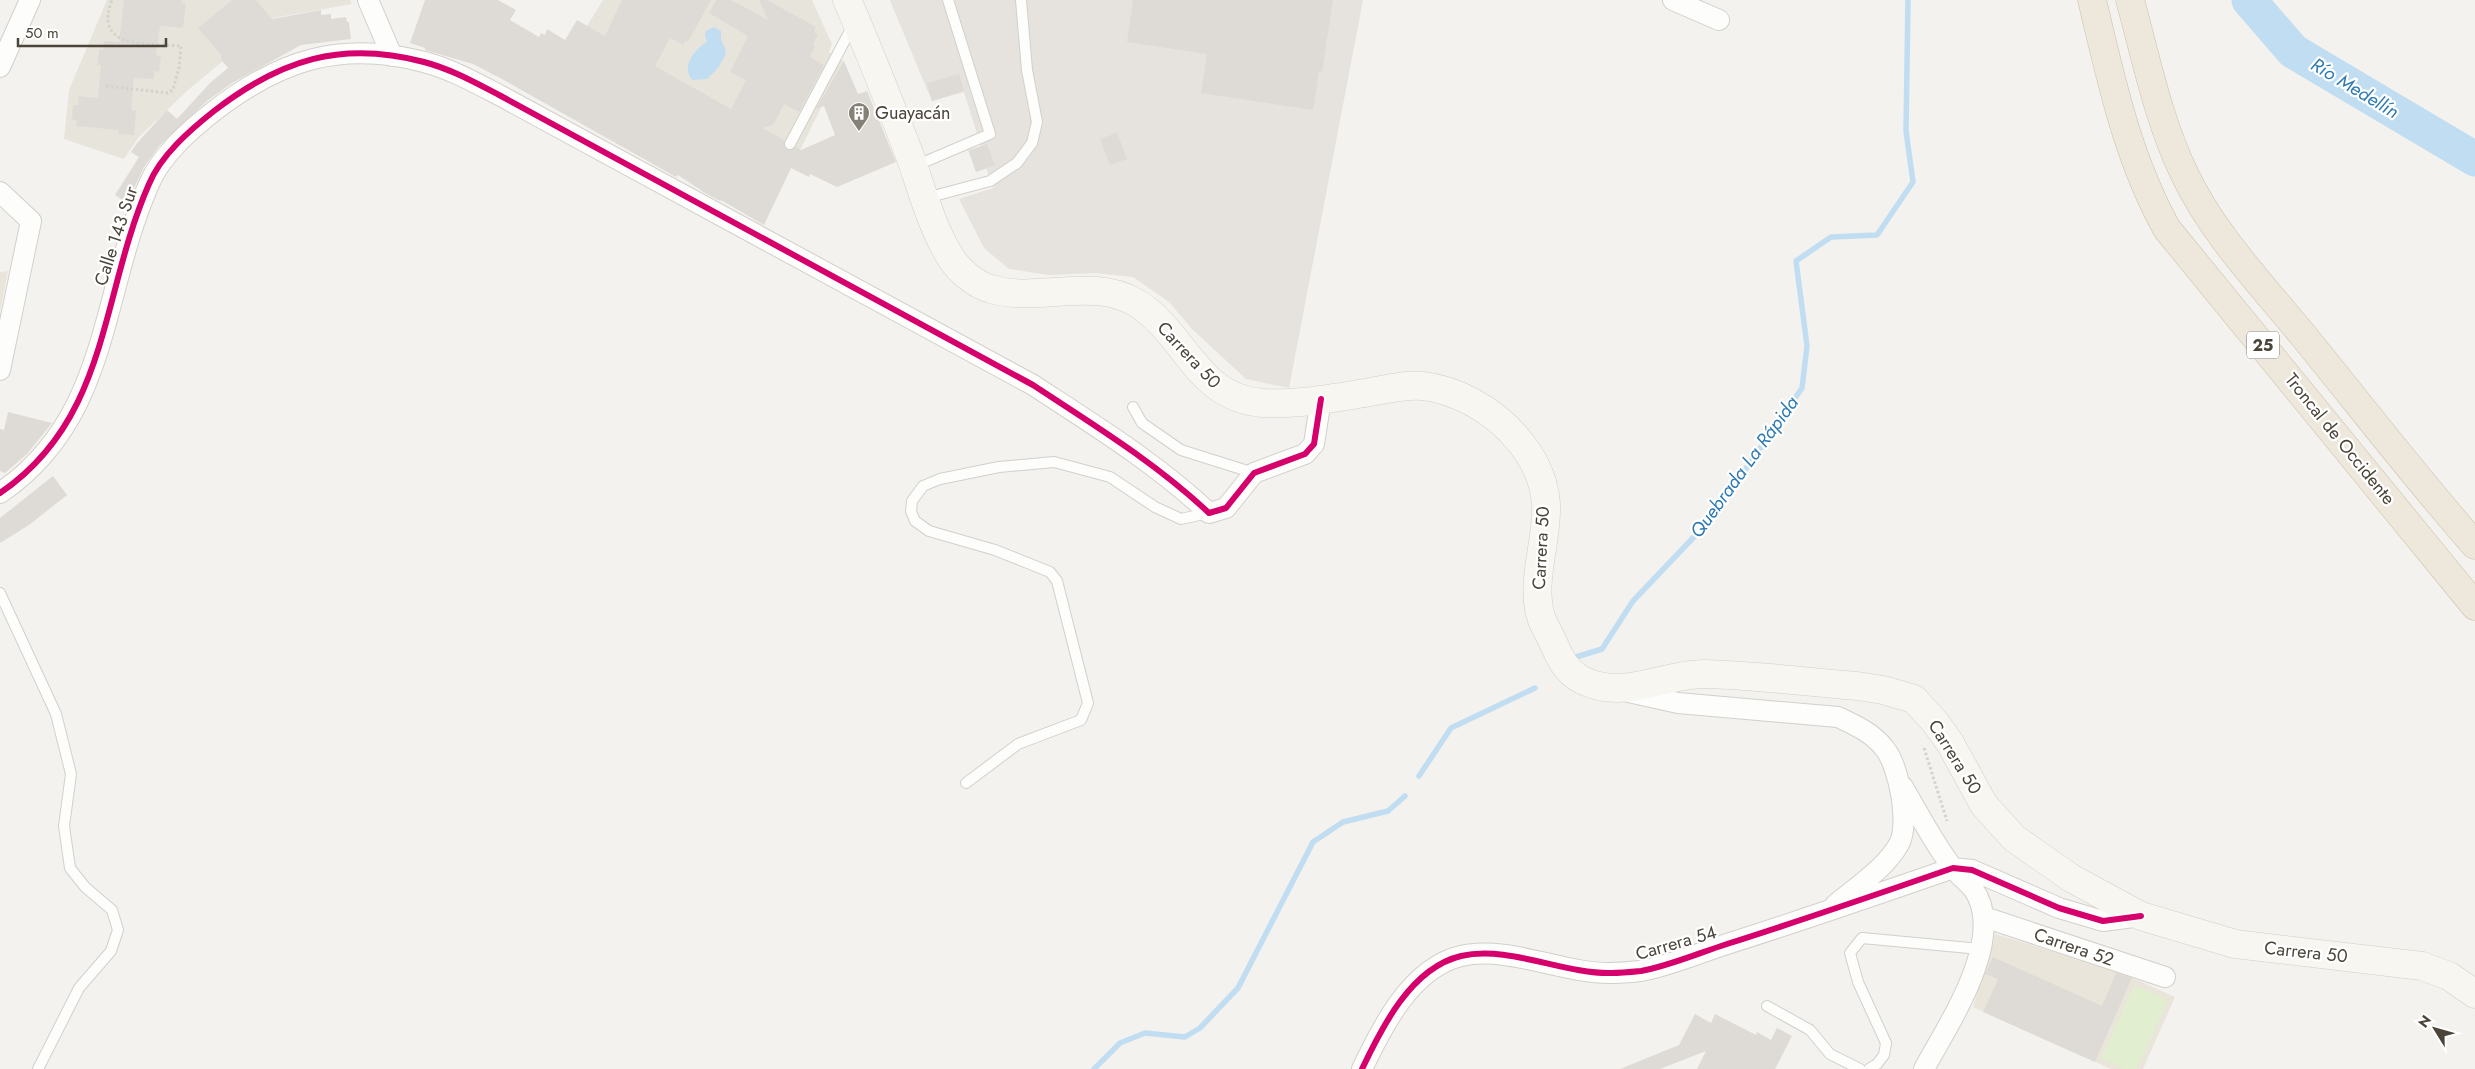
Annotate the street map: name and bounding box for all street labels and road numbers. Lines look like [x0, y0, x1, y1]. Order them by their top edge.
street label: Calle 143 Sur [88, 182, 145, 289]
street label: Carrera 50 [1151, 316, 1227, 395]
road number: 25 [2247, 332, 2279, 358]
street label: Troncal de Occidente [2279, 368, 2401, 510]
street label: Carrera 50 [1526, 505, 1556, 590]
street label: Carrera 50 [1922, 715, 1988, 799]
street label: Carrera 54 [1632, 919, 1720, 967]
street label: Carrera 52 [2031, 921, 2117, 973]
street label: Carrera 50 [2263, 935, 2349, 969]

